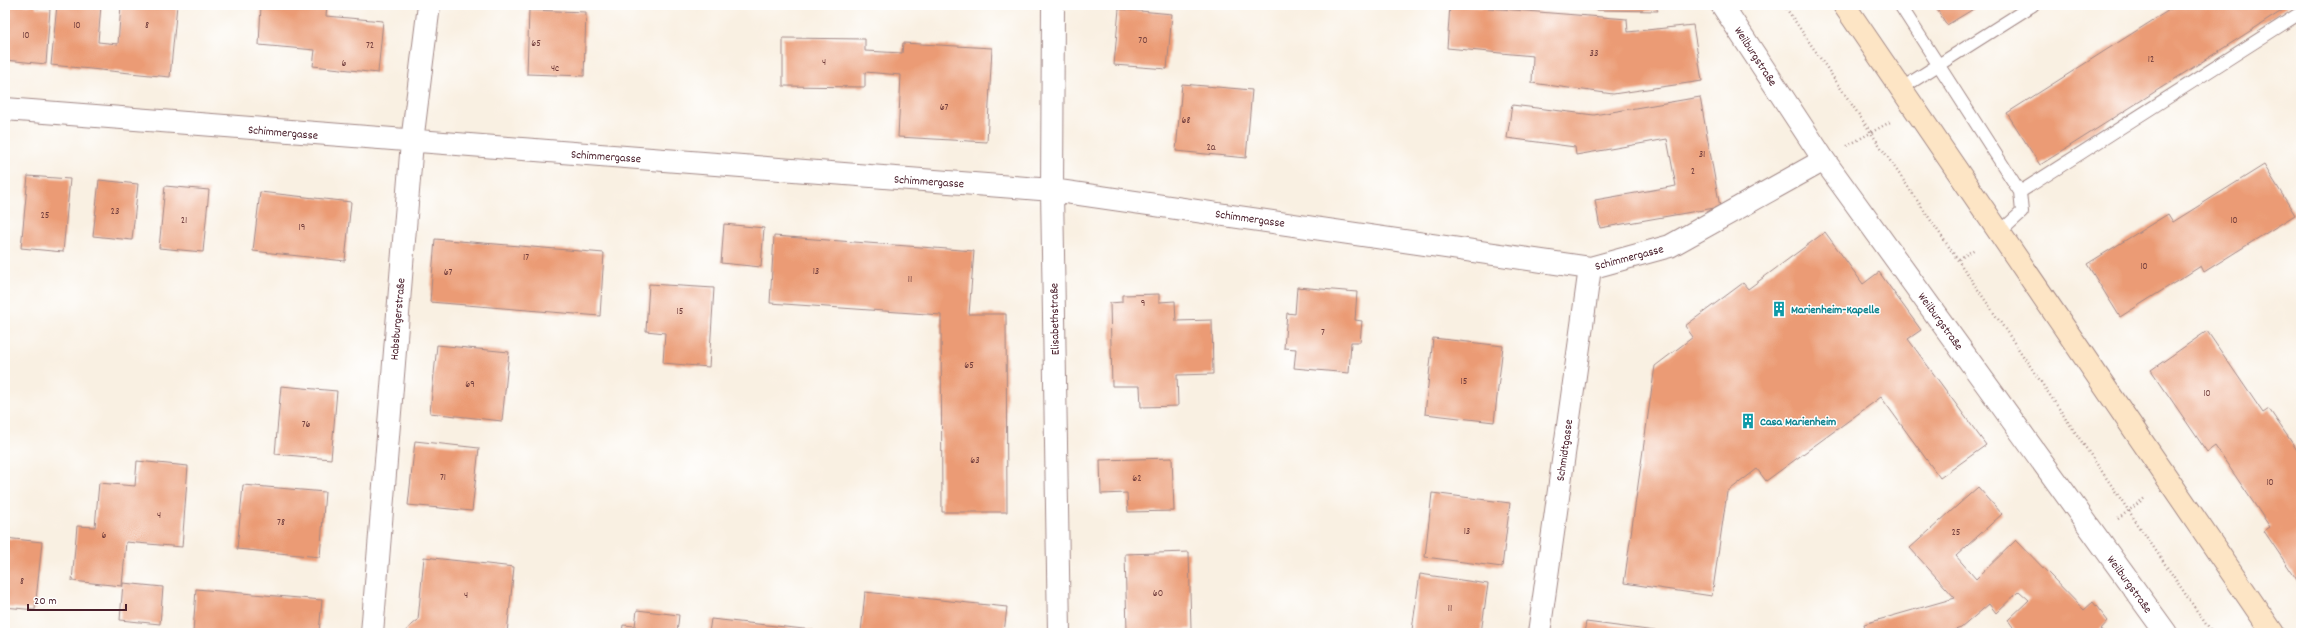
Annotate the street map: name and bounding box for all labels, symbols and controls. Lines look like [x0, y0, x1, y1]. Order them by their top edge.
house number: 10 [73, 19, 81, 33]
house number: 8 [145, 19, 149, 33]
street label: Weilburgstraße [1729, 24, 1780, 90]
house number: 10 [22, 29, 30, 43]
house number: 70 [1138, 34, 1148, 48]
house number: 65 [531, 37, 541, 51]
house number: 72 [366, 39, 374, 53]
house number: 33 [1590, 47, 1598, 61]
house number: 12 [2148, 53, 2154, 67]
house number: 4 [822, 56, 826, 70]
house number: 6 [342, 57, 347, 71]
house number: 4c [551, 62, 559, 76]
house number: 67 [940, 101, 949, 115]
house number: 68 [1182, 114, 1190, 128]
street label: Schimmergasse [247, 122, 319, 145]
house number: 2a [1206, 141, 1216, 155]
street label: Schimmergasse [570, 147, 642, 168]
house number: 31 [1699, 148, 1705, 162]
house number: 2 [1691, 165, 1695, 179]
street label: Schimmergasse [893, 172, 965, 193]
house number: 23 [111, 205, 119, 219]
street label: Schimmergasse [1214, 206, 1286, 233]
house number: 25 [41, 209, 50, 223]
house number: 21 [181, 214, 187, 228]
house number: 10 [2230, 214, 2238, 228]
house number: 19 [299, 221, 305, 235]
street label: Schimmergasse [1593, 241, 1666, 276]
house number: 17 [523, 251, 529, 265]
house number: 10 [2140, 260, 2148, 274]
house number: 13 [813, 265, 819, 279]
house number: 67 [444, 266, 453, 280]
house number: 11 [908, 273, 912, 287]
street label: Habsburgerstraße [386, 277, 411, 361]
street label: Elisabethstraße [1046, 283, 1065, 355]
street label: Weilburgstraße [1913, 289, 1967, 354]
house number: 9 [1141, 297, 1145, 311]
building icon: Marienheim-Kapelle [1770, 300, 1788, 318]
place label: Marienheim-Kapelle [1791, 302, 1880, 319]
house number: 15 [677, 305, 684, 319]
house number: 7 [1321, 326, 1325, 340]
house number: 65 [964, 359, 974, 373]
house number: 15 [1461, 375, 1468, 389]
house number: 69 [465, 378, 475, 392]
house number: 10 [2203, 387, 2211, 401]
building icon: Casa Marienheim [1739, 412, 1757, 430]
place label: Casa Marienheim [1760, 414, 1836, 431]
house number: 76 [302, 418, 310, 432]
street label: Schmidtgasse [1553, 418, 1578, 482]
house number: 63 [970, 454, 980, 468]
house number: 71 [440, 471, 446, 485]
house number: 62 [1132, 472, 1142, 486]
house number: 10 [2266, 476, 2274, 490]
house number: 4 [157, 509, 161, 523]
house number: 78 [277, 516, 285, 530]
house number: 13 [1464, 525, 1470, 539]
house number: 25 [1952, 526, 1961, 540]
house number: 6 [102, 529, 107, 543]
street label: Weilburgstraße [2102, 552, 2156, 617]
house number: 8 [20, 575, 24, 589]
scale bar [28, 586, 126, 612]
house number: 60 [1153, 587, 1163, 601]
house number: 4 [464, 589, 468, 603]
text: 20 m [34, 593, 57, 610]
house number: 11 [1448, 602, 1452, 616]

